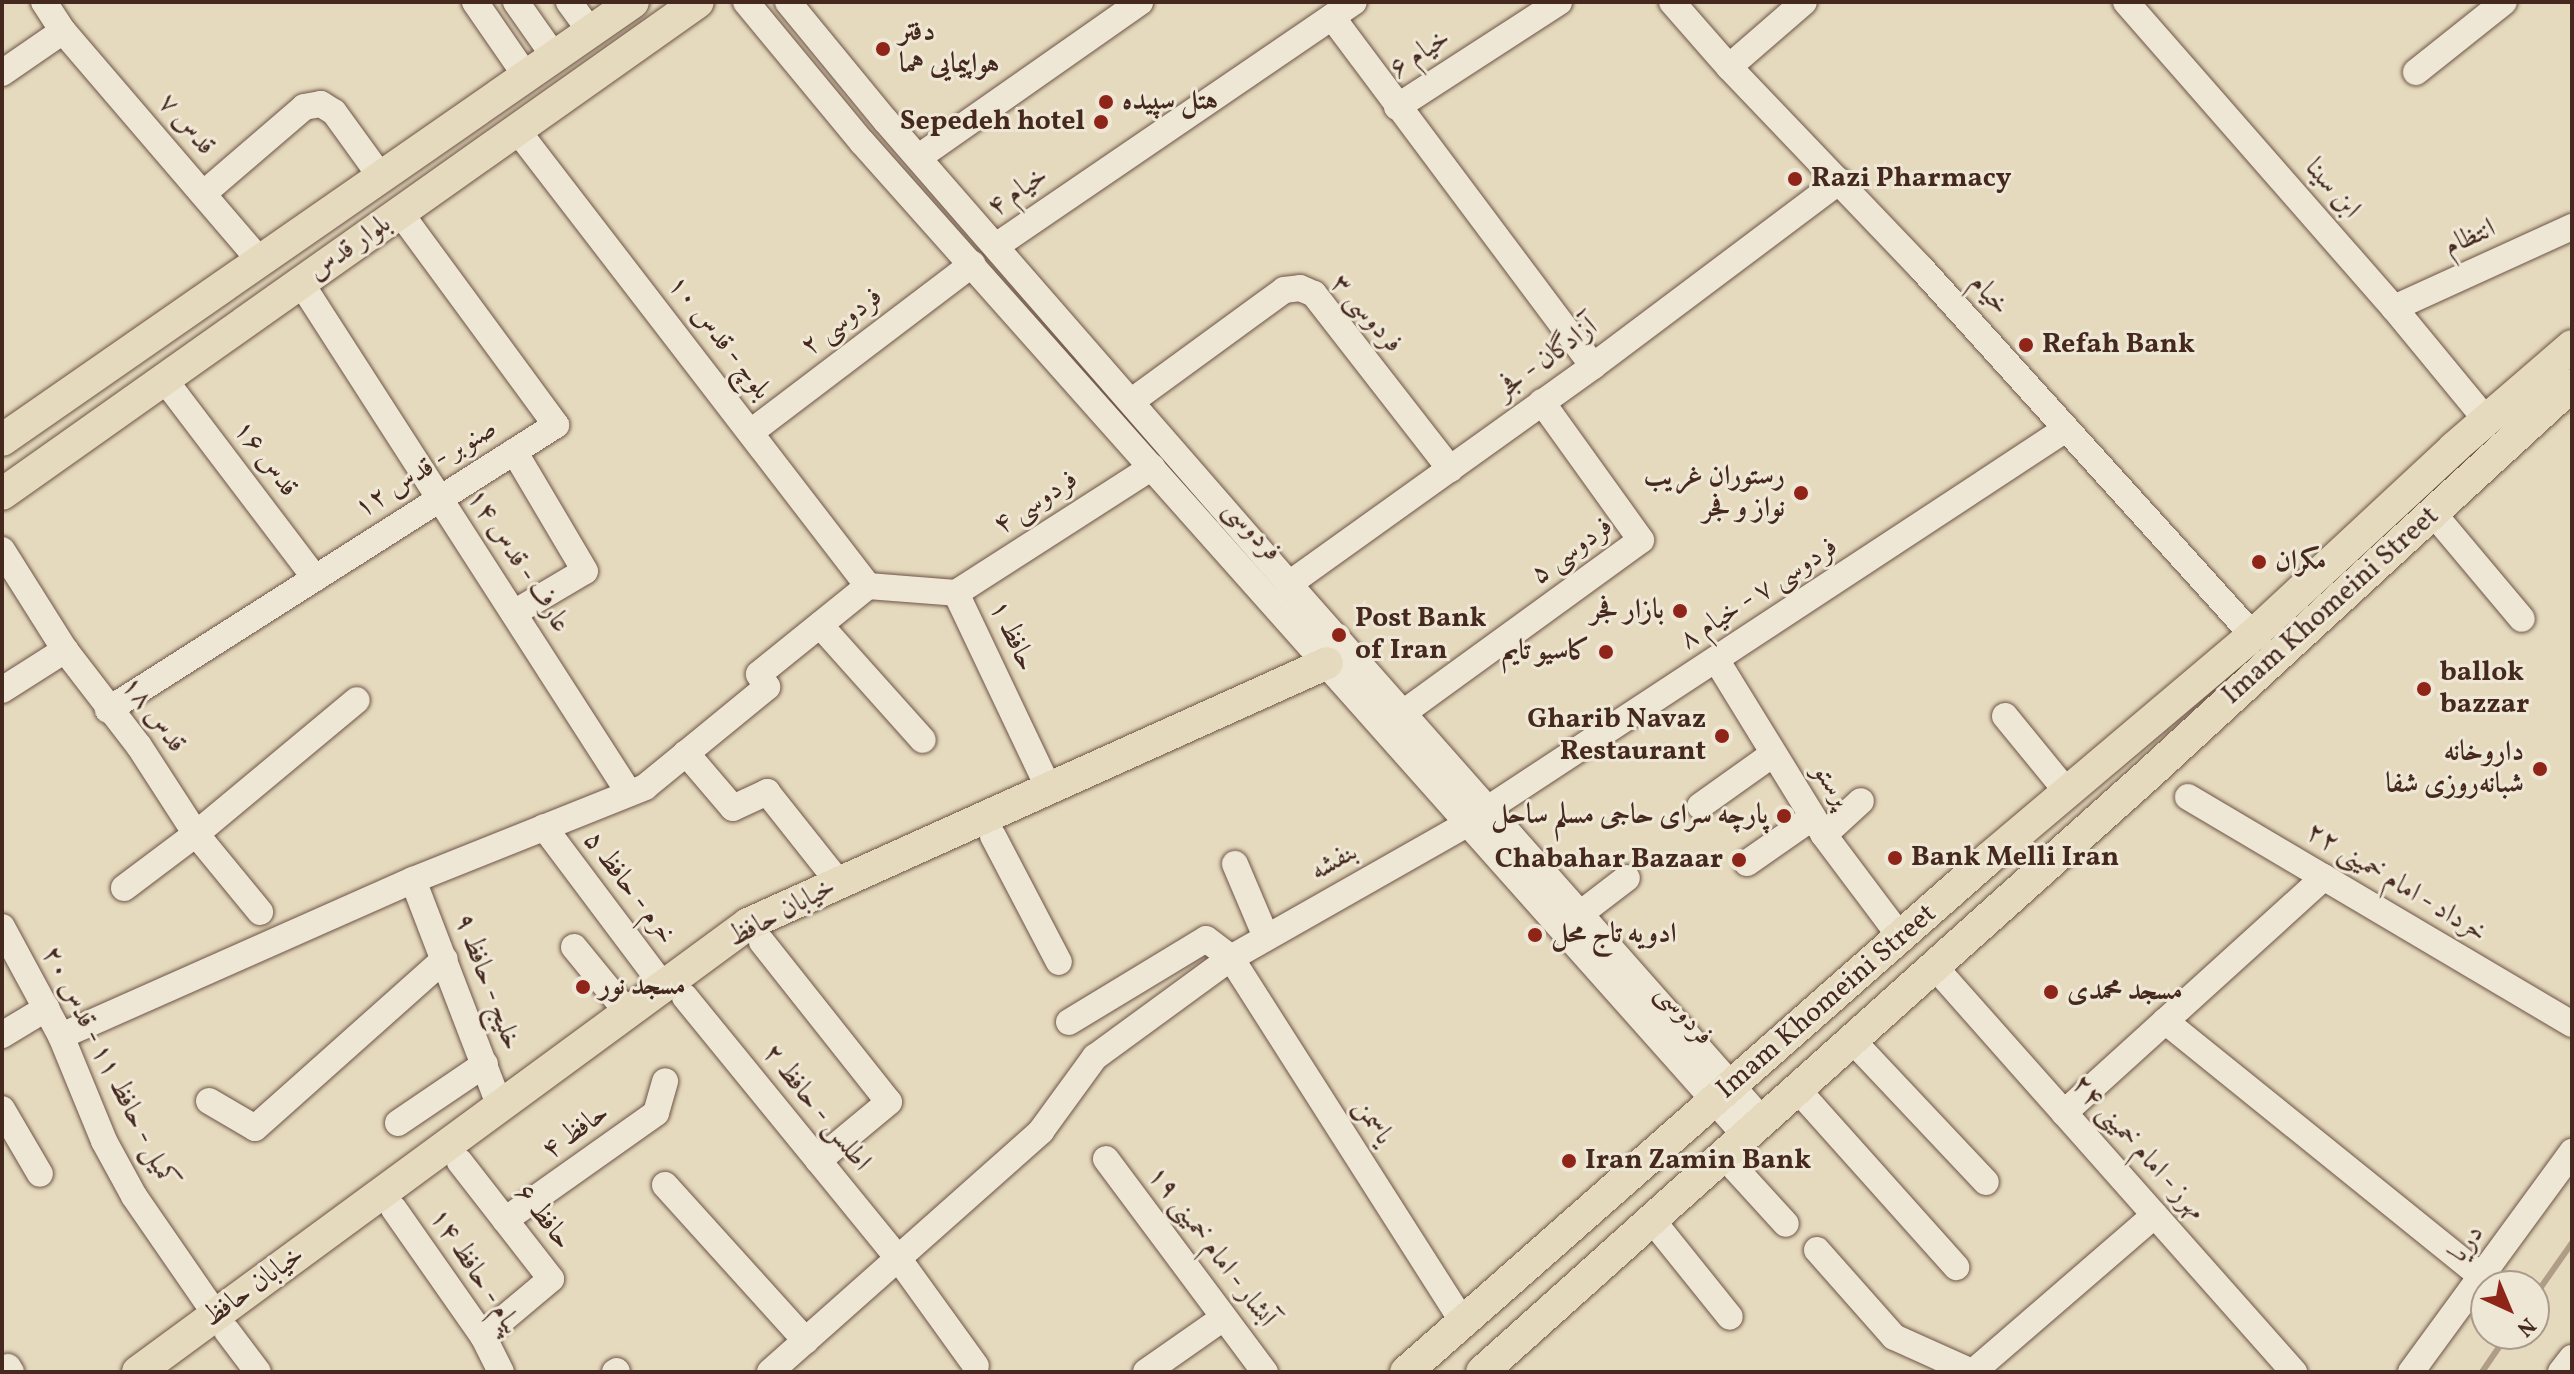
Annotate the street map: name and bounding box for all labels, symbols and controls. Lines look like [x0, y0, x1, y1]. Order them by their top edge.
place label: دفتر هواپیمایی هما [899, 16, 1000, 82]
street label: خیام ۶ [1383, 22, 1457, 86]
marker: دفتر هواپیمایی هما [874, 40, 892, 58]
place label: هتل سپیده [1122, 85, 1218, 119]
street label: قدس ۷ [150, 87, 222, 163]
marker: هتل سپیده [1097, 93, 1115, 111]
place label: Sepedeh hotel [900, 105, 1085, 139]
marker: Sepedeh hotel [1092, 113, 1110, 131]
street label: ابن سینا [2297, 152, 2367, 226]
street label: خیام ۴ [981, 160, 1055, 224]
place label: Razi Pharmacy [1811, 162, 2012, 196]
marker: Razi Pharmacy [1786, 170, 1804, 188]
street label: بلوار قدس [302, 207, 398, 289]
street label: انتظام [2439, 212, 2501, 264]
street label: خیام [1962, 267, 2016, 323]
street label: بلوچ - قدس ۱۰ [659, 268, 779, 408]
street label: فردوسی ۳ [1323, 268, 1409, 360]
street label: فردوسی ۲ [794, 280, 890, 364]
street label: آزادگان - فجر [1489, 310, 1605, 408]
place label: Refah Bank [2042, 328, 2195, 362]
marker: Refah Bank [2017, 336, 2035, 354]
street label: صنوبر - قدس ۱۲ [348, 412, 504, 526]
street label: قدس ۱۶ [225, 414, 305, 504]
place label: رستوران غریب نواز و فجر [1644, 460, 1785, 526]
street label: فردوسی ۴ [988, 463, 1084, 543]
street label: عارف - قدس ۱۴ [459, 482, 577, 640]
marker: رستوران غریب نواز و فجر [1792, 484, 1810, 502]
street label: فردوسی [1216, 493, 1288, 569]
street label: Imam Khomeini Street [2216, 500, 2446, 712]
street label: فردوسی ۵ [1524, 510, 1620, 592]
street label: فردوسی ۷ - خیام ۸ [1673, 530, 1845, 658]
place label: مکران [2275, 545, 2326, 579]
marker: مکران [2250, 553, 2268, 571]
place label: بازار فجر [1590, 594, 1664, 628]
street label: حافظ ۱ [981, 595, 1043, 677]
place label: Post Bank of Iran [1355, 602, 1487, 668]
marker: بازار فجر [1671, 602, 1689, 620]
marker: Post Bank of Iran [1330, 626, 1348, 644]
place label: کاسیو تایم [1502, 635, 1590, 669]
marker: کاسیو تایم [1597, 643, 1615, 661]
place label: ballok bazzar [2440, 656, 2529, 722]
street label: قدس ۱۸ [113, 670, 193, 760]
marker: ballok bazzar [2415, 680, 2433, 698]
place label: Gharib Navaz Restaurant [1527, 703, 1706, 769]
marker: Gharib Navaz Restaurant [1713, 727, 1731, 745]
place label: داروخانه شبانه‌روزی شفا [2385, 736, 2524, 802]
street label: پرستو [1805, 758, 1857, 814]
marker: داروخانه شبانه‌روزی شفا [2531, 760, 2549, 778]
place label: پارچه سرای حاجی مسلم ساحل [1491, 799, 1768, 833]
marker: پارچه سرای حاجی مسلم ساحل [1775, 807, 1793, 825]
street label: خرداد - امام خمینی ۲۲ [2299, 815, 2493, 951]
street label: خرم - حافظ ۵ [575, 824, 683, 952]
street label: بنفشه [1305, 835, 1363, 889]
place label: Bank Melli Iran [1911, 841, 2119, 875]
place label: Chabahar Bazaar [1495, 843, 1723, 877]
marker: Bank Melli Iran [1886, 849, 1904, 867]
marker: Chabahar Bazaar [1730, 851, 1748, 869]
street label: خیابان حافظ [722, 871, 842, 955]
street label: Imam Khomeini Street [1710, 897, 1944, 1107]
street label: خلیج - حافظ ۹ [445, 908, 529, 1056]
place label: ادویه تاج محل [1551, 918, 1677, 952]
marker: ادویه تاج محل [1526, 926, 1544, 944]
street label: کمیل - حافظ ۱۱ - قدس ۲۰ [33, 940, 185, 1196]
place label: مسجد نور [599, 970, 686, 1004]
place label: مسجد محمدی [2067, 975, 2183, 1009]
street label: فردوسی [1648, 977, 1720, 1053]
marker: مسجد نور [574, 978, 592, 996]
marker: مسجد محمدی [2042, 983, 2060, 1001]
street label: اطلس - حافظ ۲ [754, 1037, 878, 1179]
street label: مهرز - امام خمینی ۲۴ [2063, 1068, 2213, 1228]
street label: یاسمن [1346, 1093, 1400, 1151]
street label: حافظ ۴ [536, 1096, 616, 1168]
place label: Iran Zamin Bank [1585, 1144, 1811, 1178]
marker: Iran Zamin Bank [1560, 1152, 1578, 1170]
street label: آبشار - امام خمینی ۱۹ [1139, 1159, 1283, 1335]
street label: حافظ ۶ [507, 1177, 579, 1257]
street label: پیام - حافظ ۱۴ [421, 1202, 529, 1342]
street label: دریا [2442, 1218, 2492, 1270]
street label: خیابان حافظ [197, 1239, 311, 1335]
north arrow [2470, 1270, 2550, 1350]
text: N [2509, 1309, 2542, 1343]

